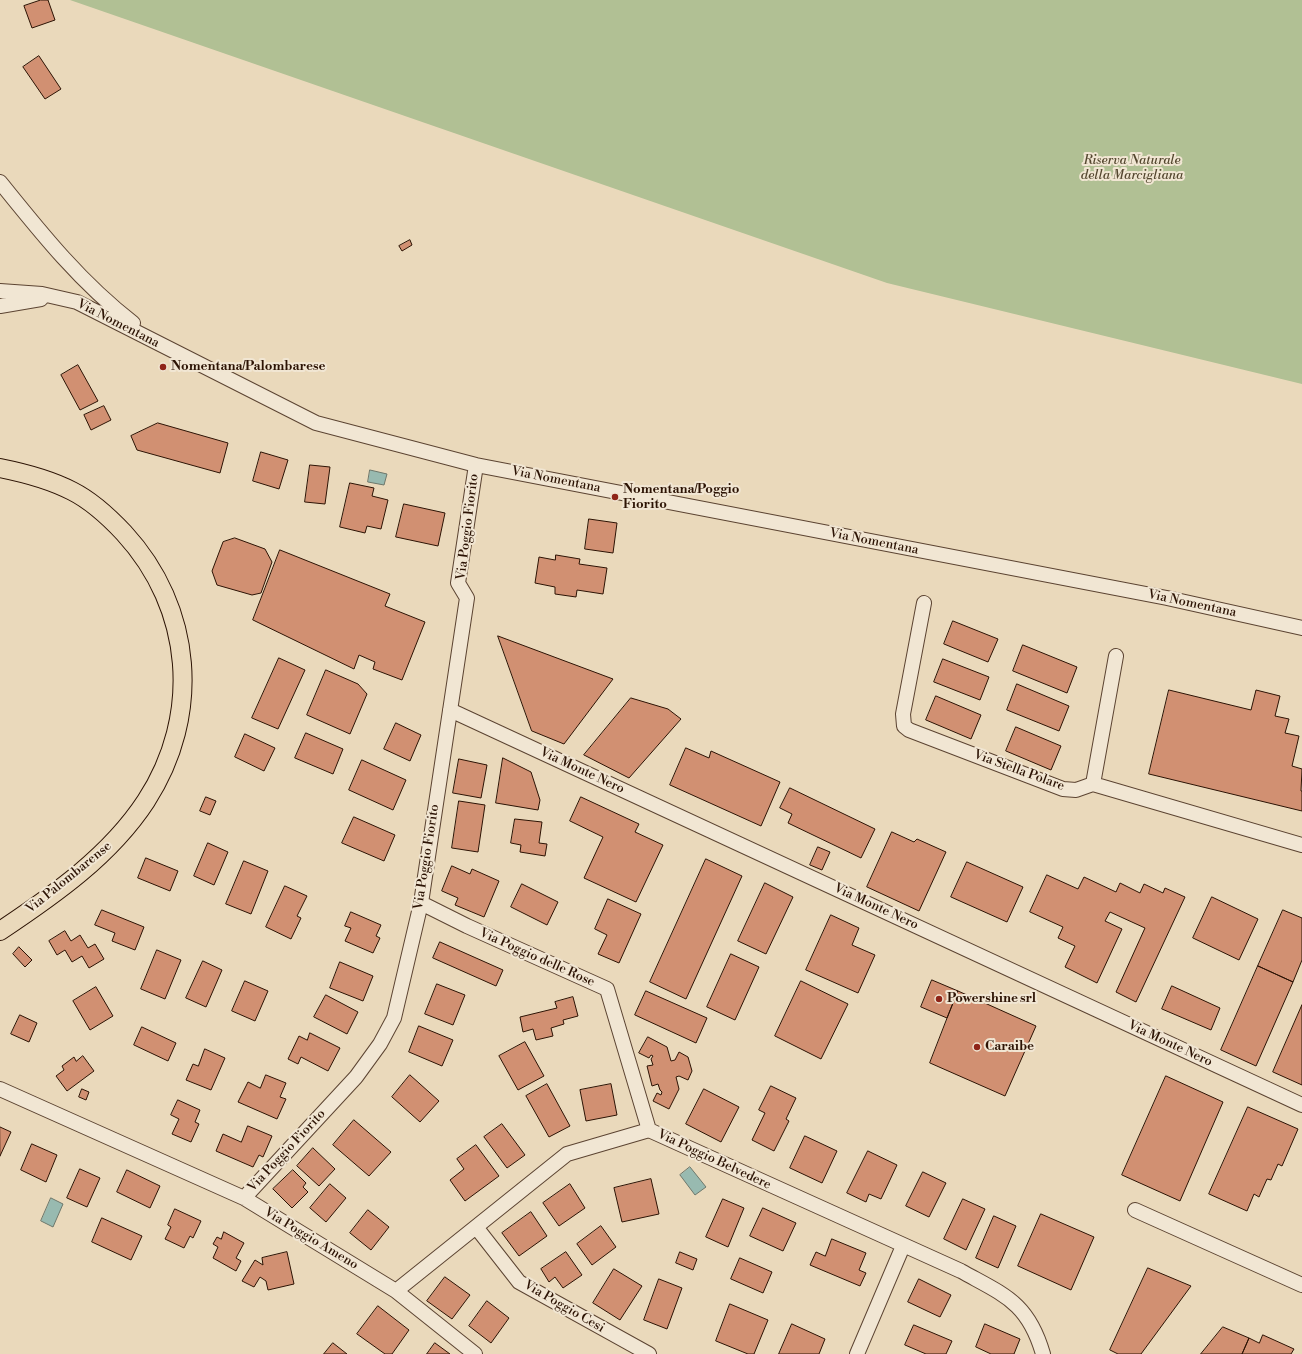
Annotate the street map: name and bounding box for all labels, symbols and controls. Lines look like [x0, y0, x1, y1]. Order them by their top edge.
park label: Riserva Naturale della Marcigliana [1081, 153, 1183, 184]
street label: Via Nomentana [74, 297, 162, 351]
place label: Nomentana/Palombarese [171, 359, 326, 375]
marker: Nomentana/Palombarese [158, 362, 168, 372]
street label: Via Nomentana [510, 464, 602, 496]
street label: Via Poggio Fiorito [454, 473, 482, 581]
place label: Nomentana/Poggio Fiorito [623, 482, 739, 513]
marker: Nomentana/Poggio Fiorito [610, 492, 620, 502]
street label: Via Nomentana [828, 526, 920, 558]
street label: Via Nomentana [1146, 587, 1238, 621]
street label: Via Monte Nero [537, 745, 627, 797]
street label: Via Stella Polare [972, 747, 1066, 795]
street label: Via Poggio Fiorito [411, 803, 443, 911]
street label: Via Palombarense [23, 839, 115, 917]
street label: Via Monte Nero [831, 881, 921, 933]
street label: Via Poggio delle Rose [477, 926, 597, 990]
place label: Powershine srl [947, 991, 1036, 1007]
marker: Powershine srl [934, 994, 944, 1004]
street label: Via Monte Nero [1125, 1018, 1215, 1070]
place label: Caraibe [985, 1039, 1034, 1055]
marker: Caraibe [972, 1042, 982, 1052]
street label: Via Poggio Fiorito [245, 1107, 329, 1195]
street label: Via Poggio Belvedere [655, 1127, 773, 1193]
street label: Via Poggio Ameno [261, 1205, 361, 1273]
street label: Via Poggio Cesi [521, 1278, 607, 1336]

